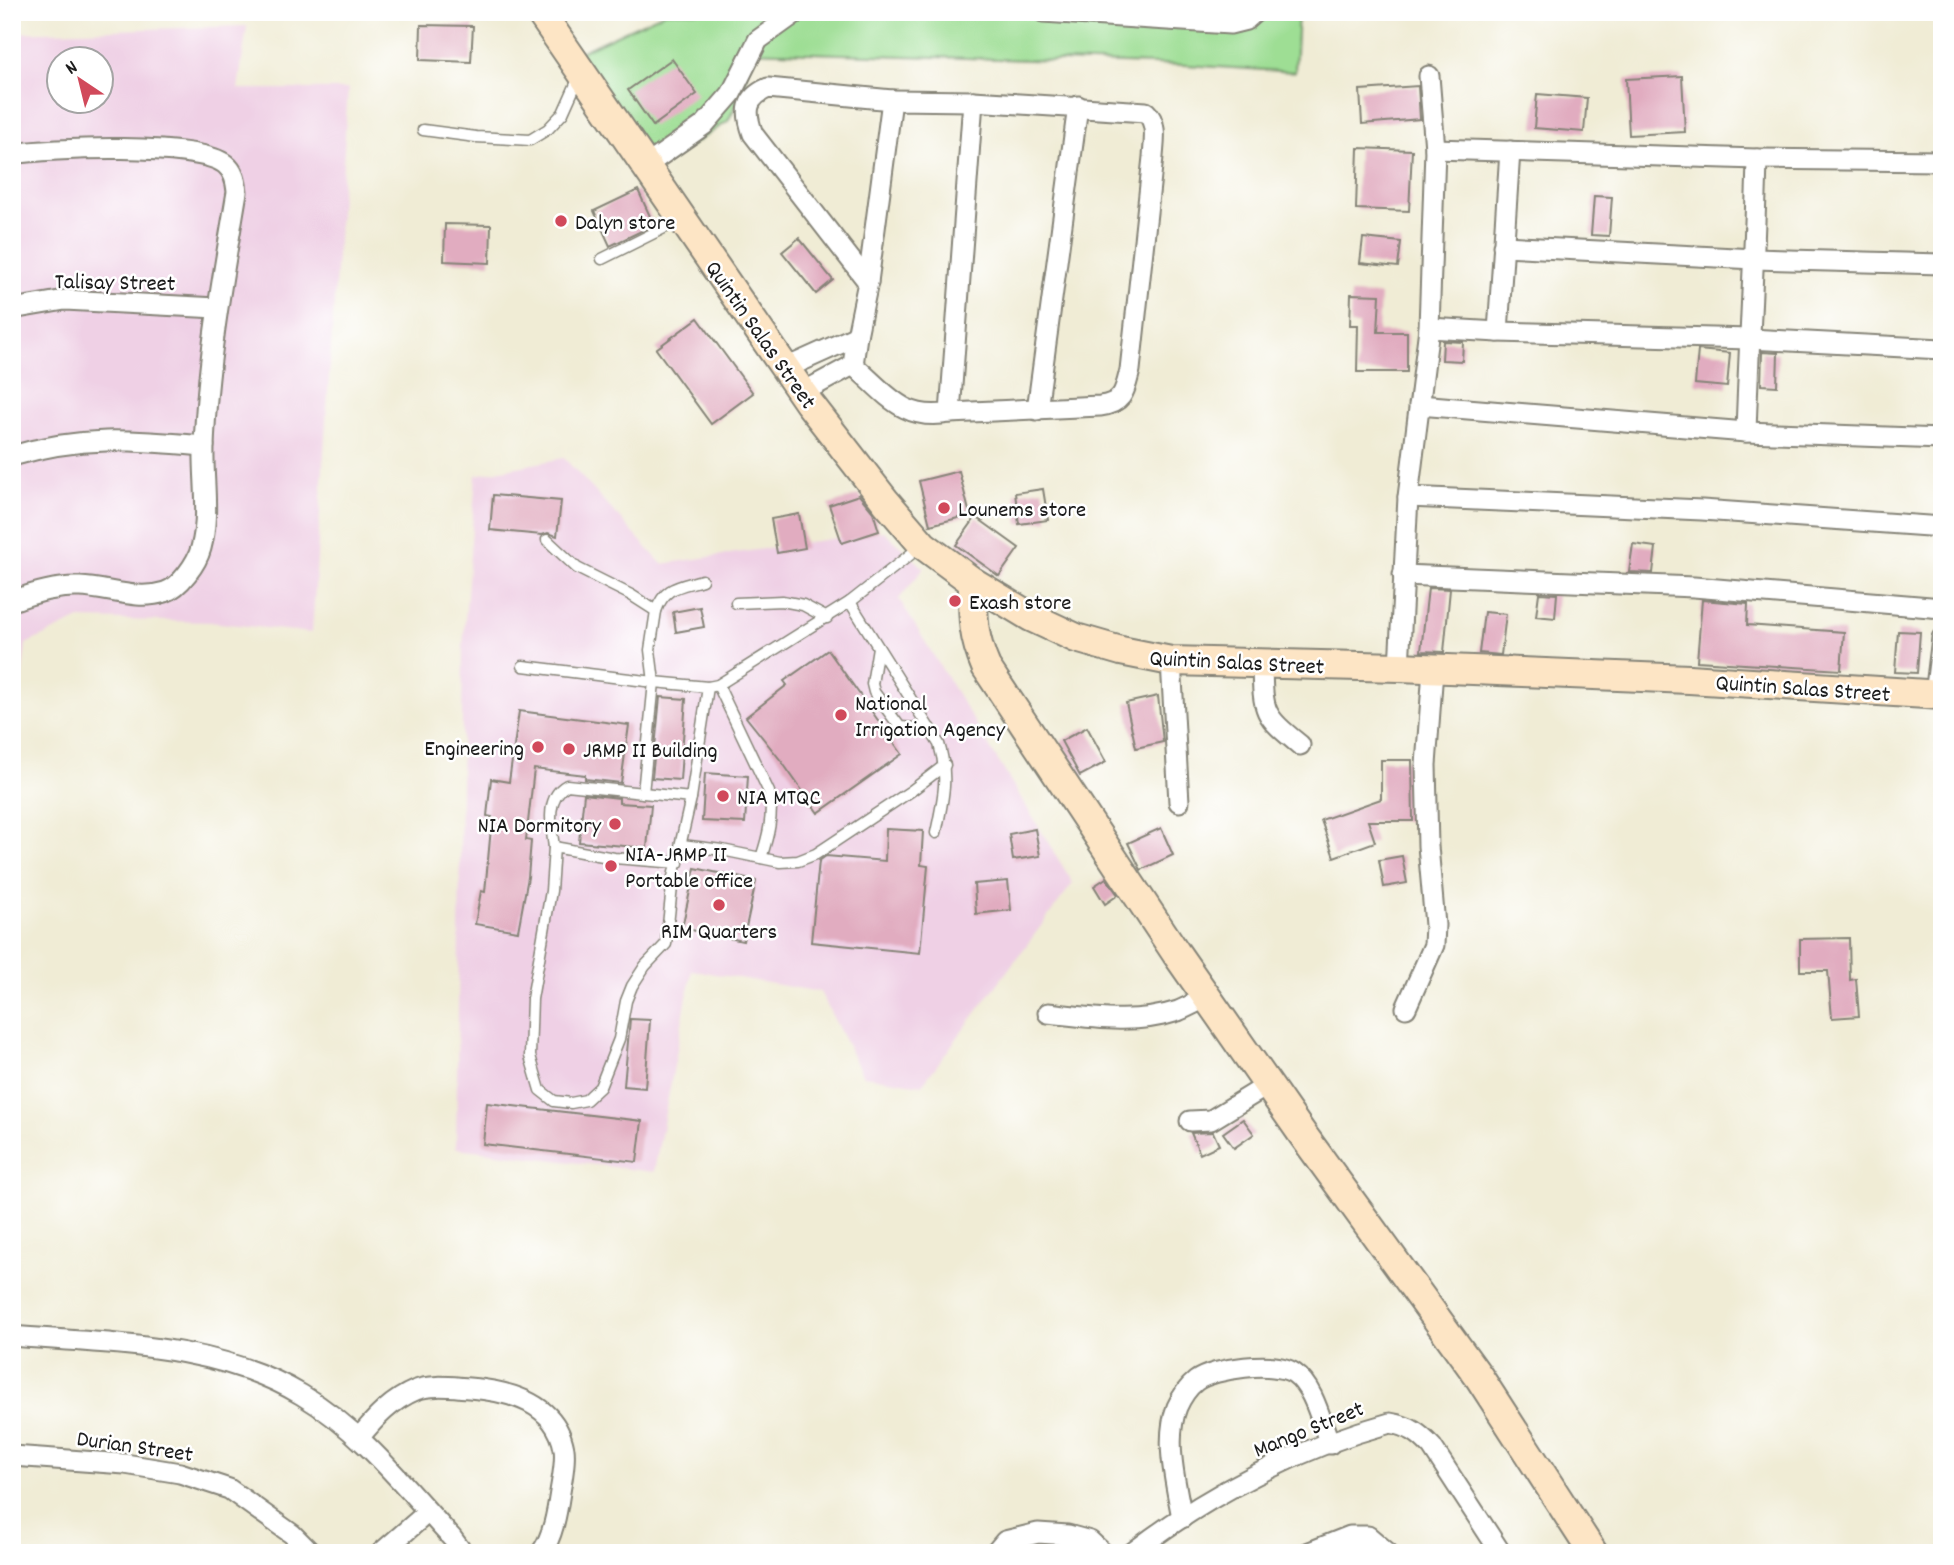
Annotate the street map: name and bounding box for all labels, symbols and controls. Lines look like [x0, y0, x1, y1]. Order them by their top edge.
north arrow [46, 46, 116, 116]
text: N [61, 55, 84, 83]
place label: Dalyn store [575, 208, 675, 241]
marker: Dalyn store [553, 213, 569, 229]
street label: Quintin Salas Street [695, 255, 823, 417]
street label: Talisay Street [54, 267, 176, 302]
place label: Lounems store [958, 495, 1086, 528]
marker: Lounems store [936, 500, 952, 516]
place label: Exash store [969, 588, 1071, 621]
marker: Exash store [947, 593, 963, 609]
street label: Quintin Salas Street [1149, 643, 1325, 686]
street label: Quintin Salas Street [1714, 668, 1891, 713]
place label: National Irrigation Agency [855, 689, 1006, 748]
marker: National Irrigation Agency [833, 707, 849, 723]
place label: Engineering [424, 734, 524, 767]
place label: JRMP II Building [583, 736, 717, 769]
marker: Engineering [530, 739, 546, 755]
marker: JRMP II Building [561, 741, 577, 757]
place label: NIA MTQC [737, 783, 821, 816]
marker: NIA MTQC [715, 788, 731, 804]
place label: NIA Dormitory [477, 811, 602, 844]
marker: NIA Dormitory [607, 816, 623, 832]
place label: NIA-JRMP II Portable office [625, 840, 753, 899]
marker: NIA-JRMP II Portable office [603, 858, 619, 874]
marker: RIM Quarters [711, 897, 727, 913]
place label: RIM Quarters [661, 917, 777, 950]
street label: Mango Street [1249, 1394, 1369, 1468]
street label: Durian Street [74, 1424, 195, 1473]

